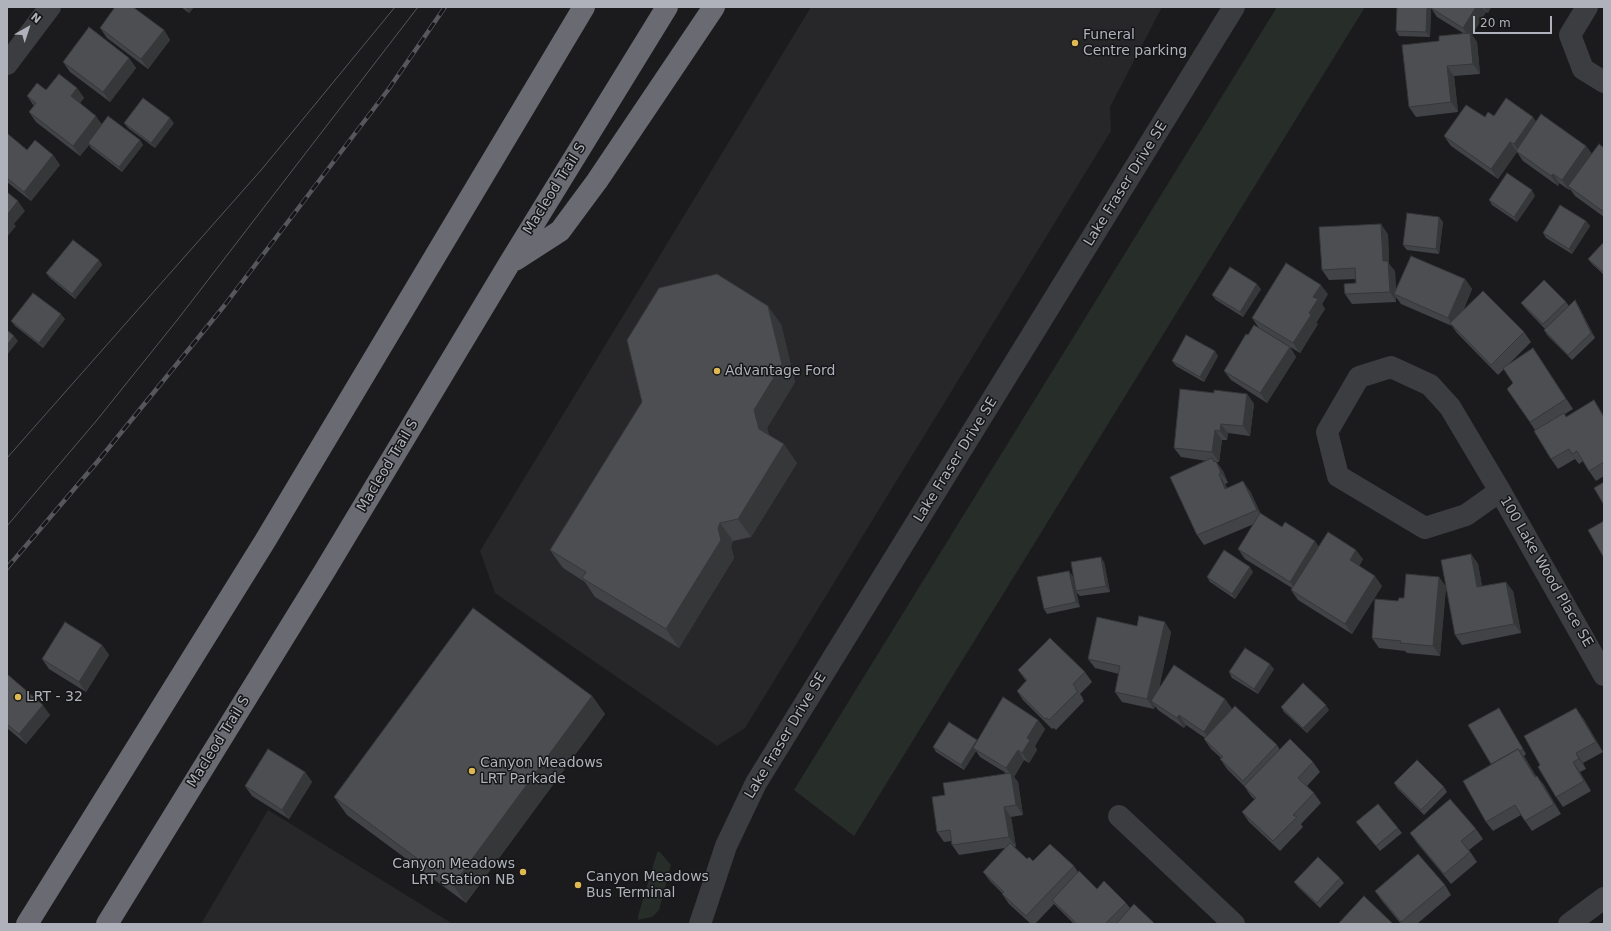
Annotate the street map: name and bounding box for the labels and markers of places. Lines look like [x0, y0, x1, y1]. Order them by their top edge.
place label: Funeral Centre parking [1083, 27, 1187, 60]
marker: Funeral Centre parking [1070, 38, 1080, 48]
place label: Advantage Ford [725, 363, 835, 379]
marker: Advantage Ford [712, 366, 722, 376]
place label: LRT - 32 [26, 689, 83, 705]
marker: LRT - 32 [13, 692, 23, 702]
place label: Canyon Meadows LRT Parkade [480, 755, 603, 788]
marker: Canyon Meadows LRT Parkade [467, 766, 477, 776]
place label: Canyon Meadows LRT Station NB [392, 856, 515, 888]
marker: Canyon Meadows LRT Station NB [518, 867, 528, 877]
place label: Canyon Meadows Bus Terminal [586, 869, 709, 902]
marker: Canyon Meadows Bus Terminal [573, 880, 583, 890]

